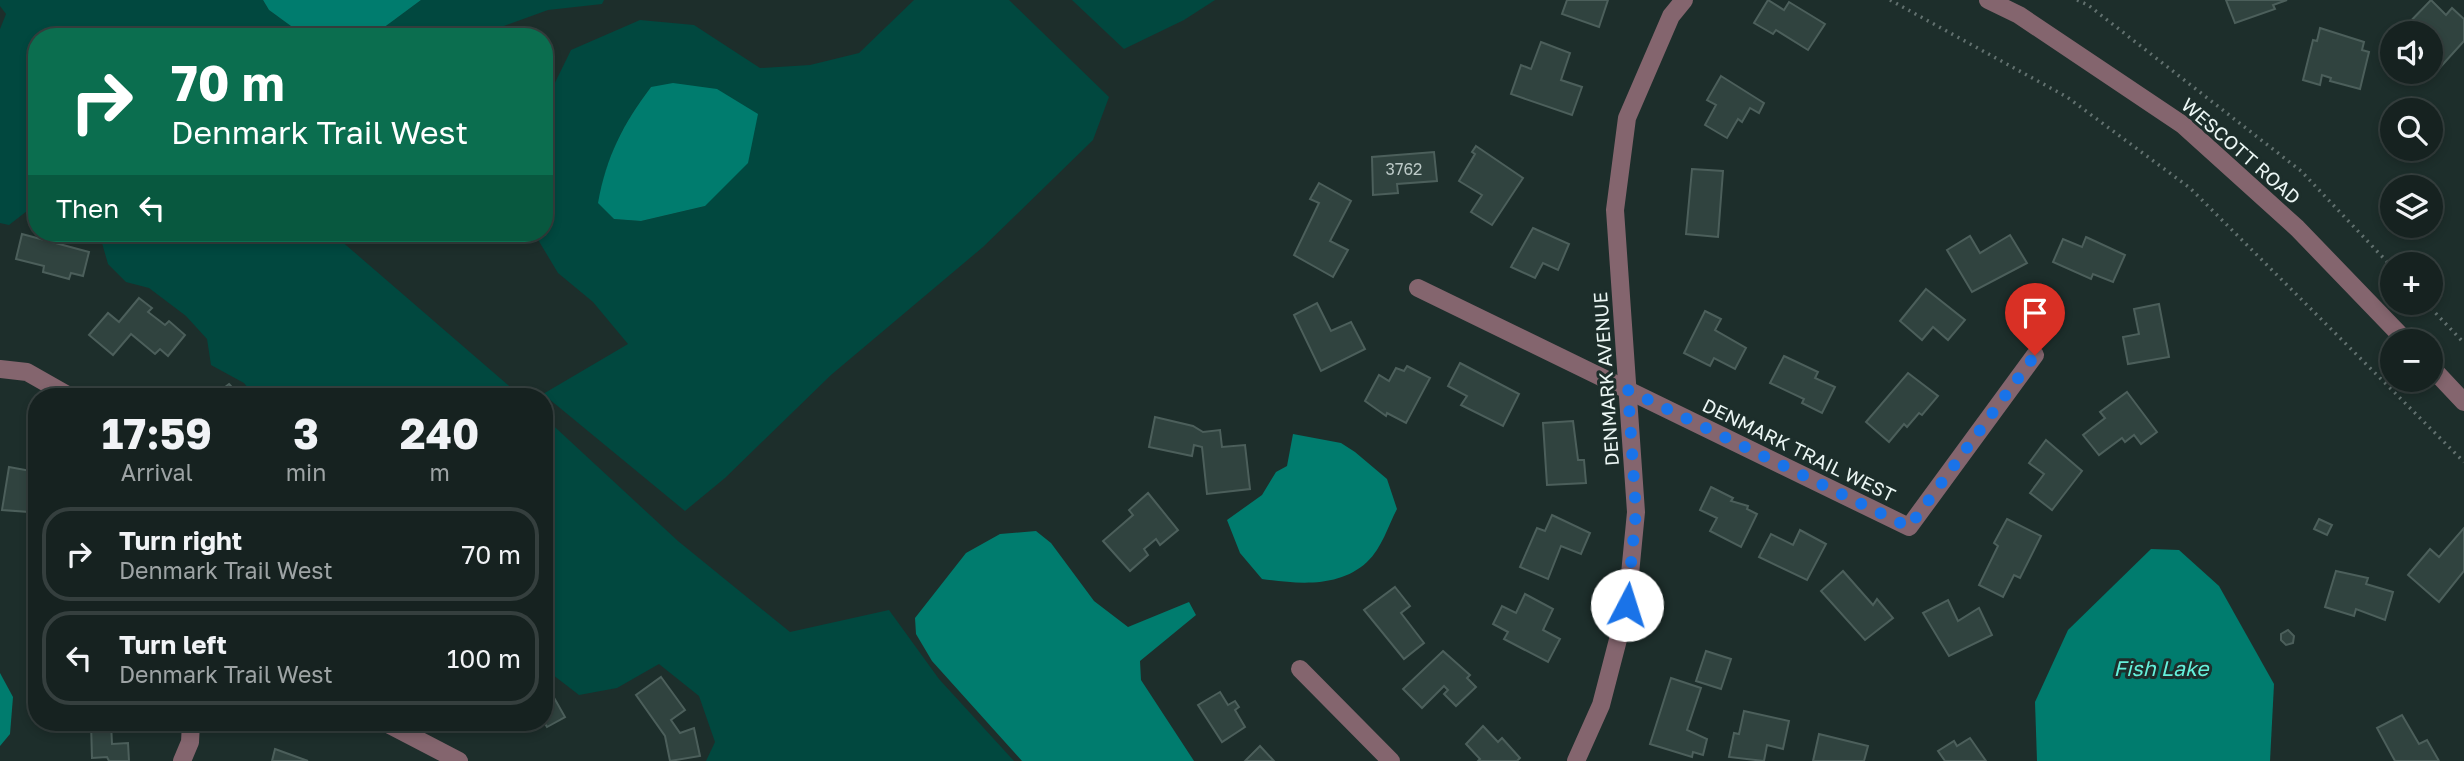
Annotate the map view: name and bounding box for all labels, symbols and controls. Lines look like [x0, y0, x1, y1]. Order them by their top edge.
map controls [2380, 21, 2443, 392]
button: sound [2380, 21, 2443, 84]
text: 70 m [171, 53, 285, 112]
icon: right [56, 56, 147, 147]
street label: WESCOTT ROAD [2177, 93, 2306, 209]
button: search [2380, 98, 2443, 161]
text: Denmark Trail West [171, 113, 468, 151]
house number: 3762 [1386, 159, 1422, 179]
button: layers [2380, 175, 2443, 238]
icon: left [133, 189, 171, 227]
text: Then [56, 193, 119, 224]
button: + [2380, 252, 2443, 315]
pin [2005, 283, 2065, 355]
street label: DENMARK AVENUE [1588, 291, 1623, 467]
icon: arrive [2016, 294, 2054, 332]
button: − [2380, 329, 2443, 392]
street label: DENMARK TRAIL WEST [1699, 393, 1900, 506]
text: 17:59 [102, 408, 212, 458]
text: 3 [293, 408, 319, 458]
text: 240 [400, 408, 479, 458]
text: Arrival [121, 458, 193, 486]
text: min [286, 458, 326, 486]
text: m [430, 458, 450, 486]
text: Turn right [119, 525, 242, 556]
icon: right [60, 535, 98, 573]
text: 70 m [462, 539, 521, 570]
text: Denmark Trail West [119, 556, 333, 584]
position arrow [1590, 568, 1664, 642]
text: Turn left [119, 629, 227, 660]
icon: left [60, 639, 98, 677]
text: 100 m [447, 643, 521, 674]
water label: Fish Lake [2113, 655, 2210, 681]
text: Denmark Trail West [119, 660, 333, 688]

